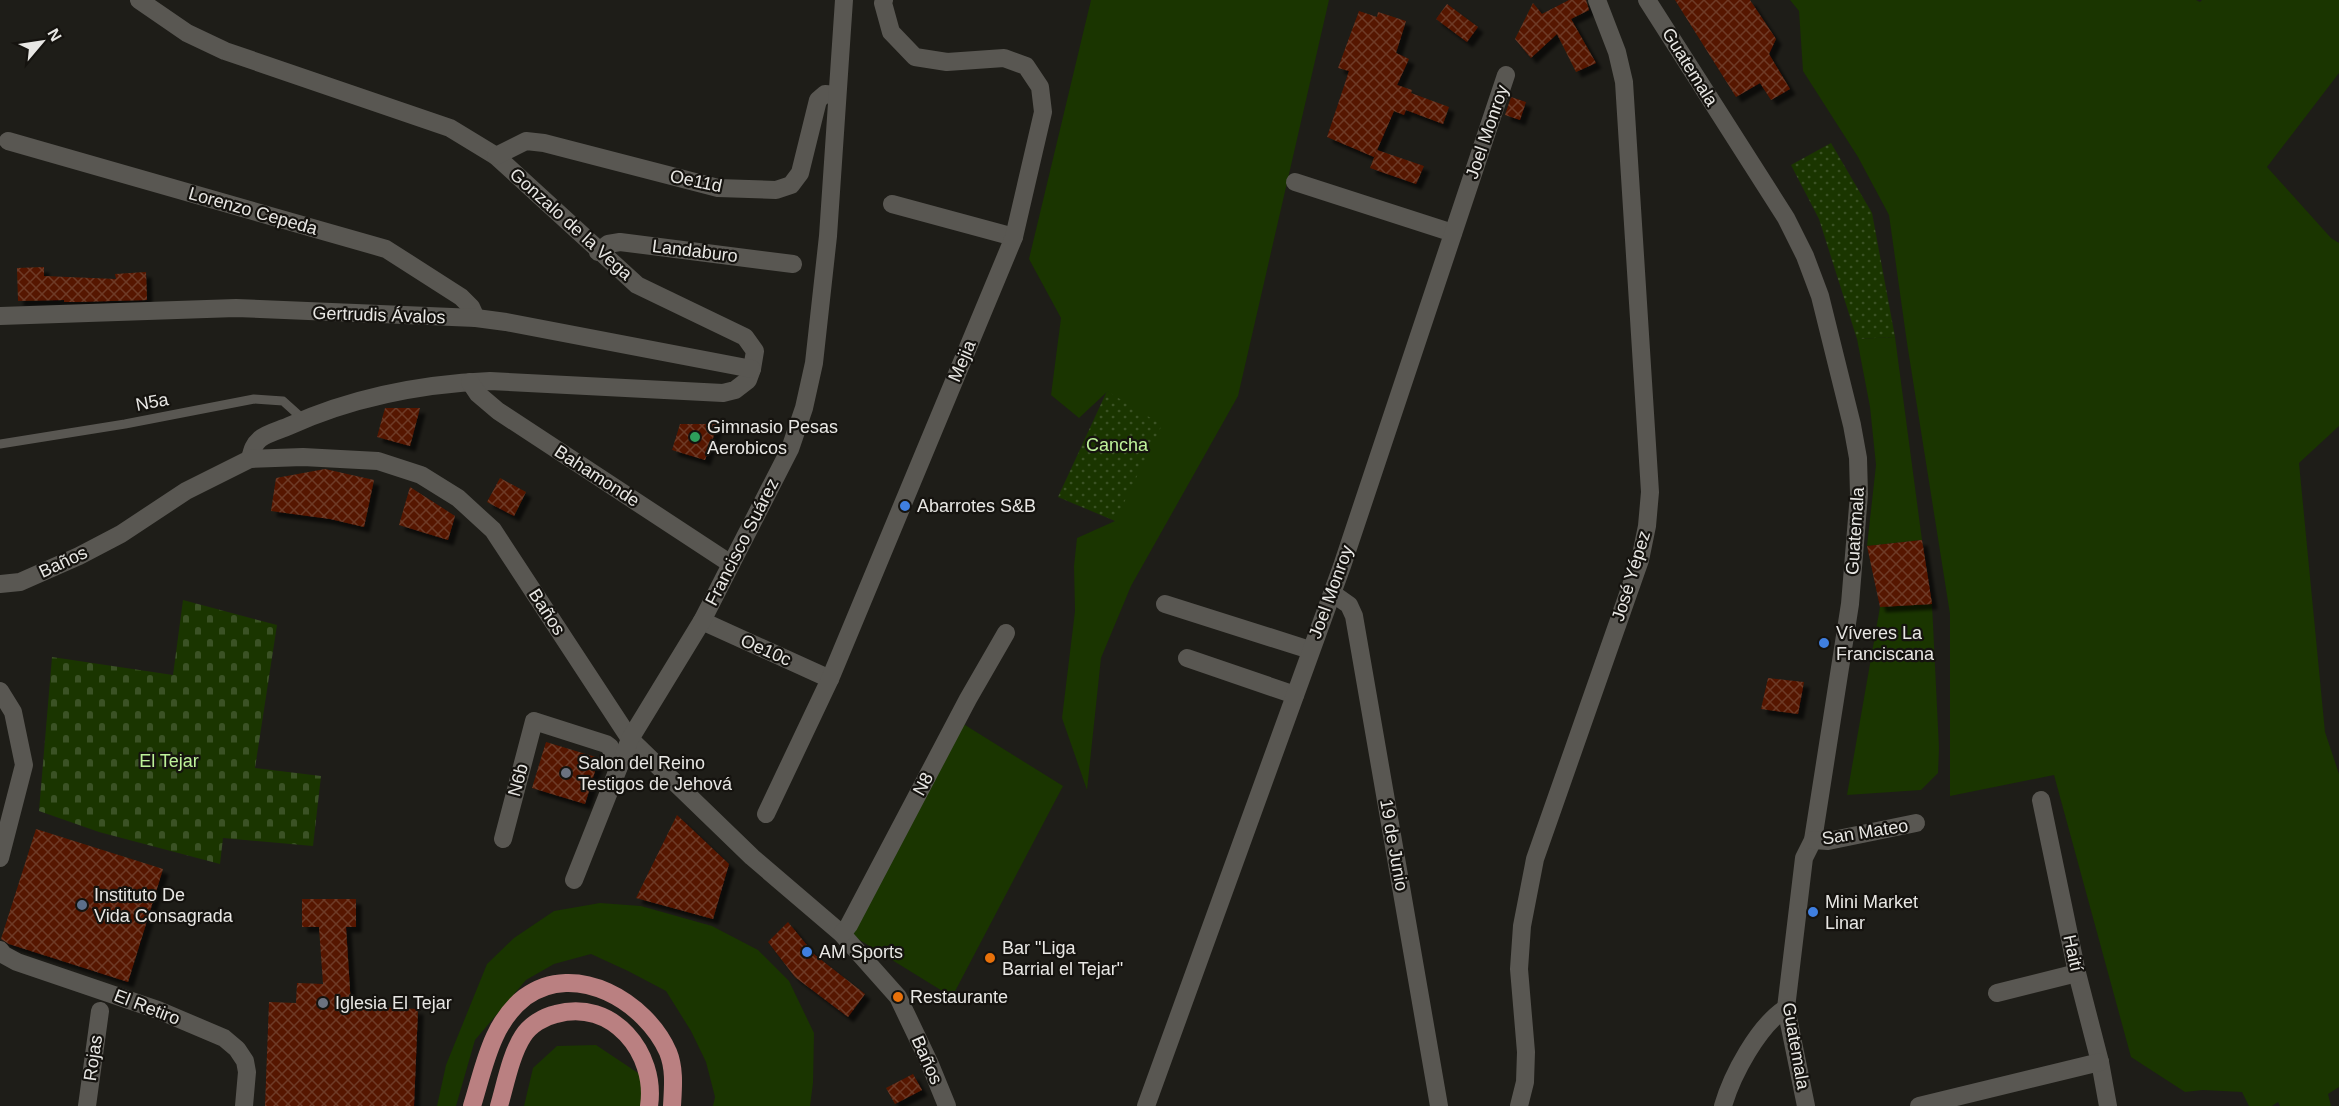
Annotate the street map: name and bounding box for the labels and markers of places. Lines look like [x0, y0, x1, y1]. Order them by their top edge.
place label: Gimnasio Pesas Aerobicos [707, 417, 838, 458]
marker: Gimnasio Pesas Aerobicos [688, 430, 702, 444]
place label: Abarrotes S&B [917, 496, 1036, 516]
marker: Abarrotes S&B [898, 499, 912, 513]
place label: Víveres La Franciscana [1836, 623, 1935, 664]
marker: Víveres La Franciscana [1817, 636, 1831, 650]
place label: Salon del Reino Testigos de Jehová [578, 753, 733, 794]
marker: Salon del Reino Testigos de Jehová [559, 766, 573, 780]
place label: Instituto De Vida Consagrada [94, 885, 234, 926]
place label: Mini Market Linar [1825, 892, 1918, 933]
marker: Instituto De Vida Consagrada [75, 898, 89, 912]
marker: Mini Market Linar [1806, 905, 1820, 919]
place label: Bar "Liga Barrial el Tejar" [1002, 938, 1123, 979]
place label: AM Sports [819, 942, 903, 962]
marker: AM Sports [800, 945, 814, 959]
marker: Bar "Liga Barrial el Tejar" [983, 951, 997, 965]
place label: Restaurante [910, 987, 1008, 1007]
marker: Restaurante [891, 990, 905, 1004]
place label: Iglesia El Tejar [335, 993, 452, 1013]
marker: Iglesia El Tejar [316, 996, 330, 1010]

